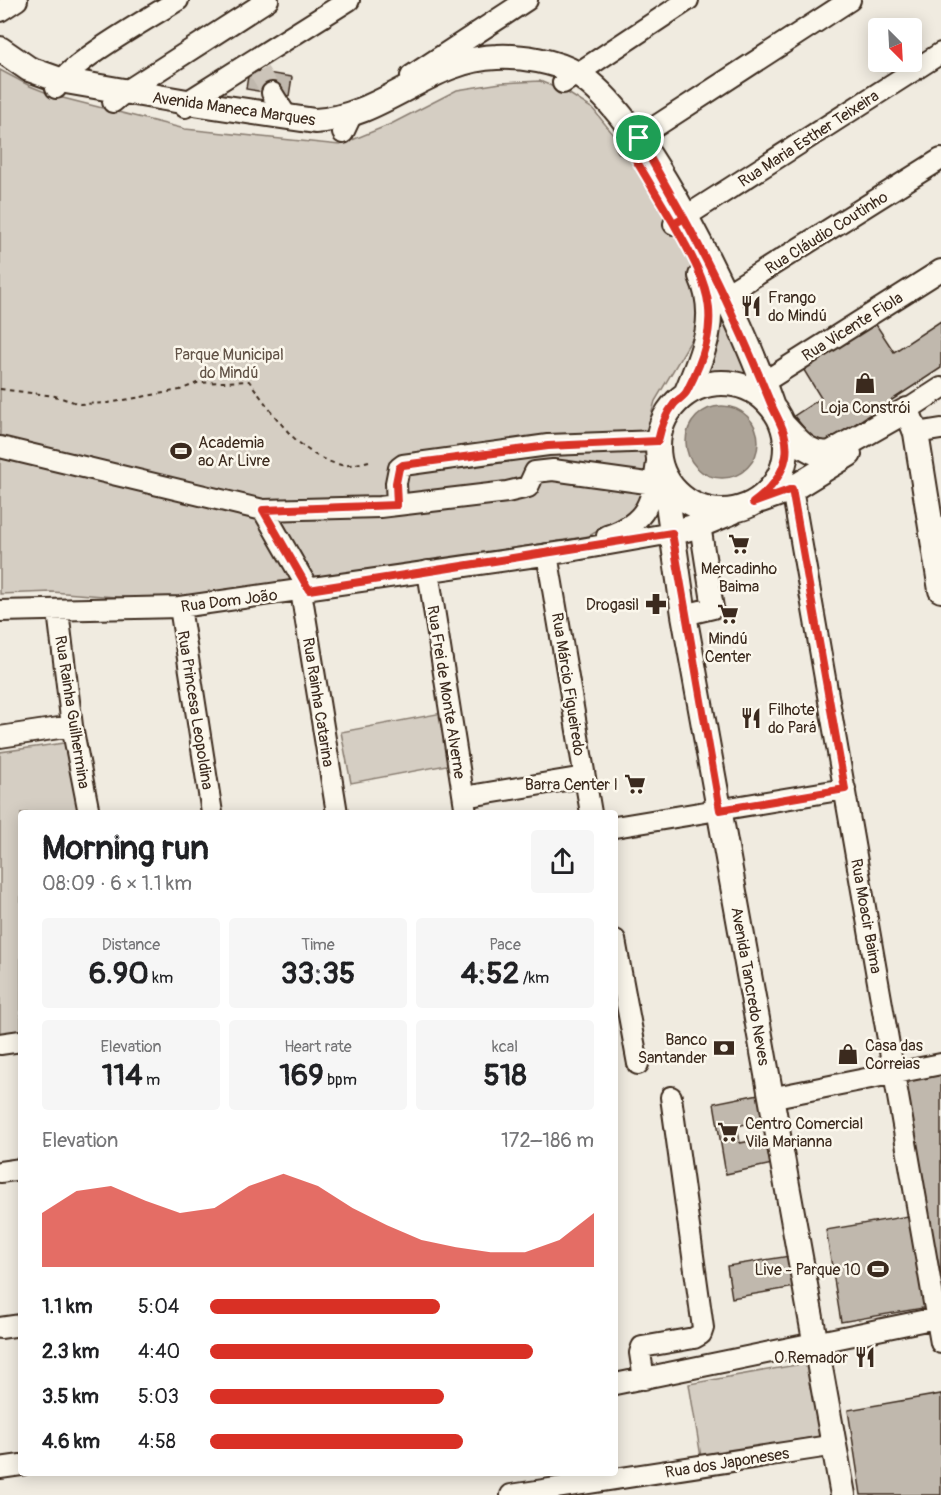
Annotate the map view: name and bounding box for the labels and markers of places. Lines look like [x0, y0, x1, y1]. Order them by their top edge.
pin [613, 112, 664, 163]
place label: Frango do Mindú [768, 288, 827, 326]
restaurant icon: Frango do Mindú [739, 294, 763, 318]
shop icon: Loja Constrói [853, 371, 877, 395]
place label: Loja Constrói [820, 398, 910, 418]
place label: Academia ao Ar Livre [198, 433, 270, 471]
sports icon: Academia ao Ar Livre [169, 439, 193, 463]
supermarket icon: Mercadinho Baima [727, 532, 751, 556]
place label: Mercadinho Baima [701, 559, 778, 597]
pharmacy icon: Drogasil [644, 592, 668, 616]
place label: Drogasil [586, 595, 639, 615]
supermarket icon: Mindú Center [716, 602, 740, 626]
place label: Mindú Center [705, 629, 751, 667]
place label: Filhote do Pará [768, 700, 816, 738]
restaurant icon: Filhote do Pará [739, 706, 763, 730]
supermarket icon: Barra Center I [623, 772, 647, 796]
place label: Barra Center I [525, 775, 618, 795]
place label: Banco Santander [638, 1030, 707, 1068]
bank icon: Banco Santander [712, 1036, 736, 1060]
place label: Casa das Correias [865, 1036, 923, 1074]
shop icon: Casa das Correias [836, 1042, 860, 1066]
place label: Centro Comercial Vila Marianna [745, 1114, 863, 1152]
supermarket icon: Centro Comercial Vila Marianna [716, 1120, 740, 1144]
sports icon: Live - Parque 10 [866, 1257, 890, 1281]
place label: Live - Parque 10 [754, 1260, 861, 1280]
restaurant icon: O Remador [853, 1345, 877, 1369]
place label: O Remador [774, 1348, 848, 1368]

